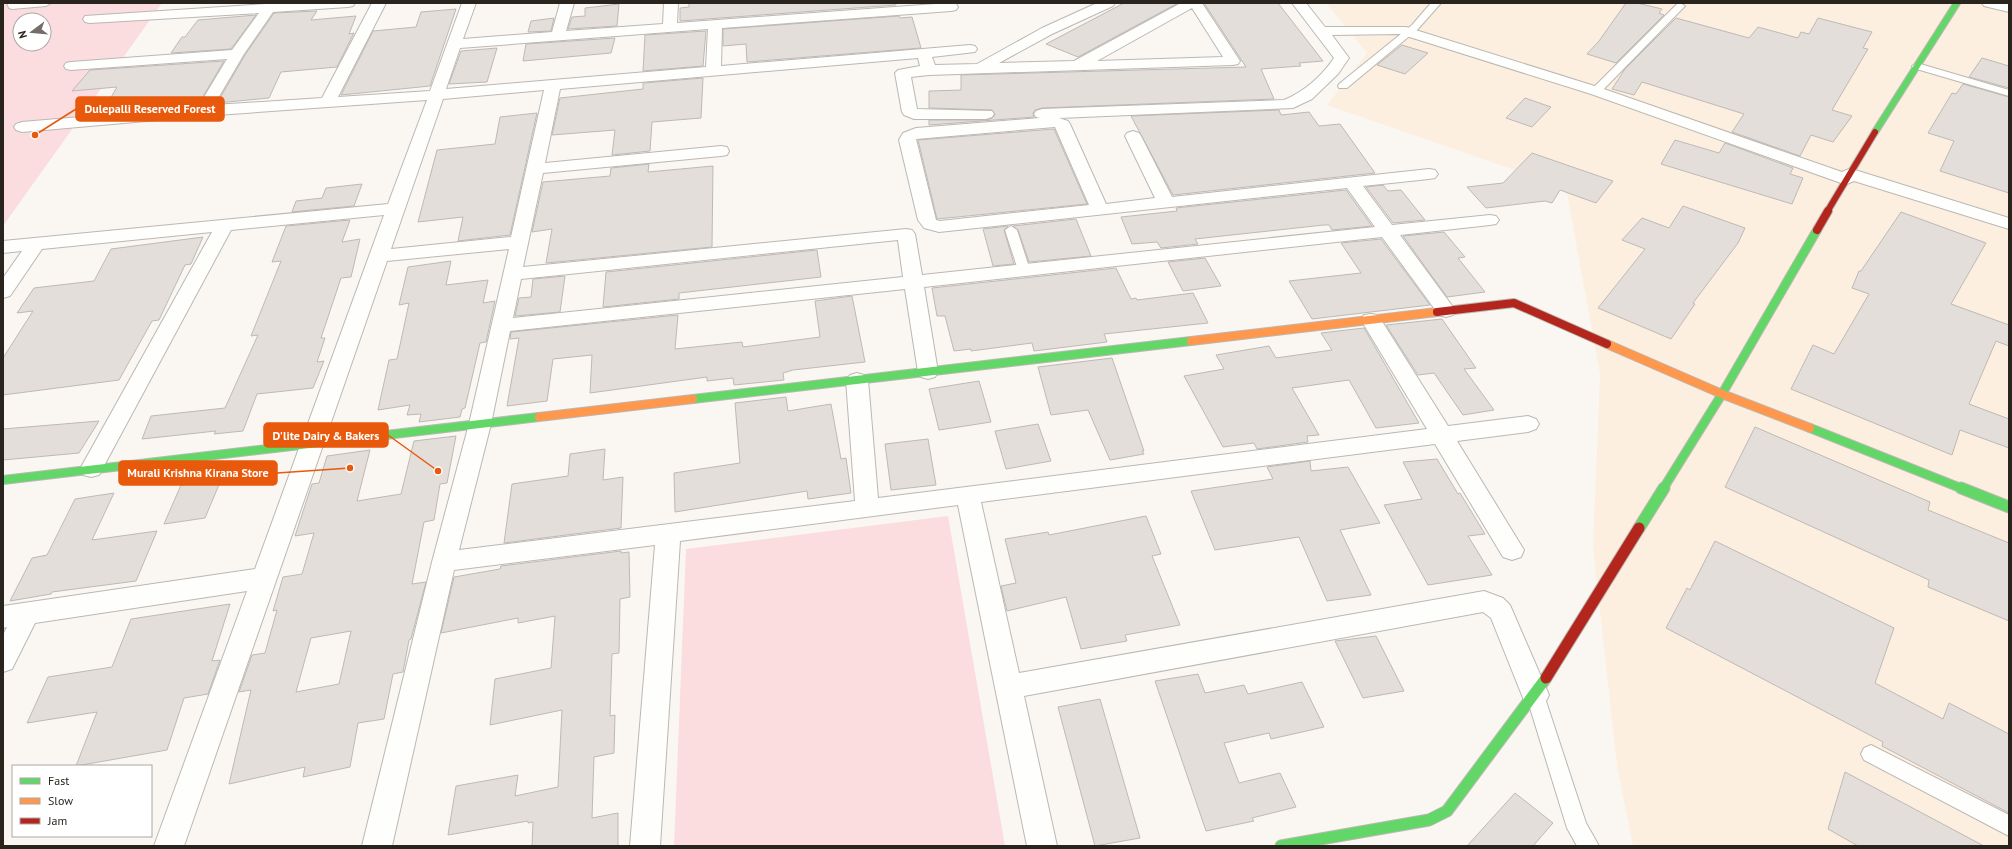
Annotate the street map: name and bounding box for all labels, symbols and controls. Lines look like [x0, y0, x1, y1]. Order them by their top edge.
north arrow [12, 12, 52, 52]
text: N [15, 29, 30, 40]
callout: Dulepalli Reserved Forest [76, 97, 224, 121]
text: Dulepalli Reserved Forest [84, 101, 216, 116]
callout: D'lite Dairy & Bakers [264, 423, 388, 447]
text: D'lite Dairy & Bakers [273, 428, 379, 443]
callout: Murali Krishna Kirana Store [119, 461, 277, 485]
text: Murali Krishna Kirana Store [127, 465, 269, 480]
legend [12, 765, 152, 837]
text: Fast [48, 773, 69, 788]
text: Slow [48, 793, 73, 808]
text: Jam [47, 813, 67, 828]

